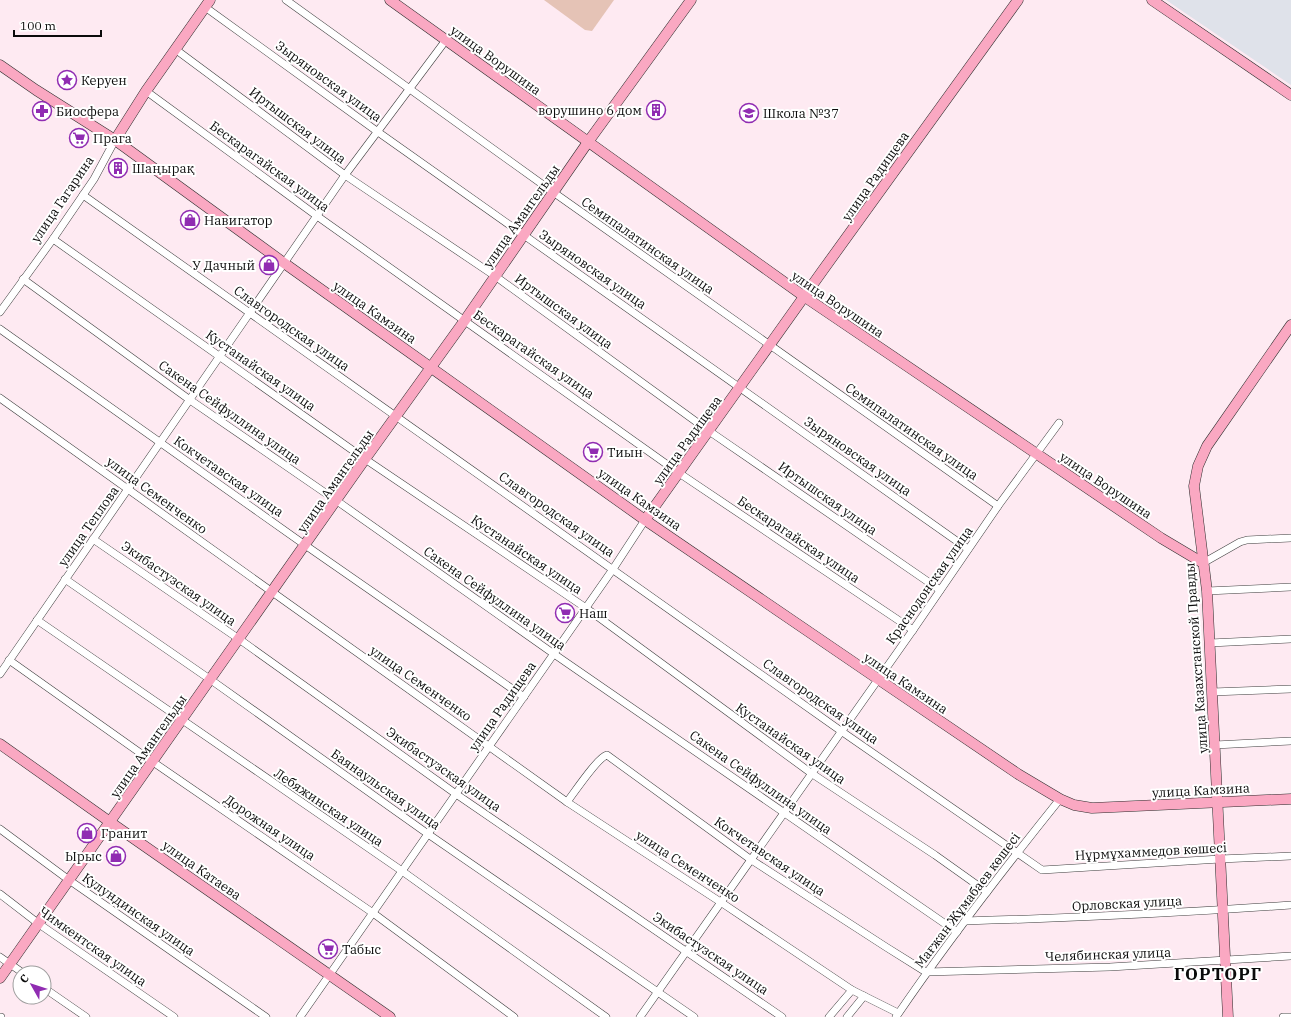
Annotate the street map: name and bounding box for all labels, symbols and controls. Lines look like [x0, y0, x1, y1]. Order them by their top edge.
scale bar [14, 12, 101, 38]
text: 100 m [20, 18, 56, 33]
street label: улица Ворушина [447, 22, 544, 99]
street label: Зыряновская улица [272, 37, 385, 126]
place icon: Керуен [56, 69, 78, 91]
place label: Керуен [81, 72, 127, 89]
street label: Иртышская улица [246, 83, 350, 167]
building icon: ворушино 6 дом [645, 99, 667, 121]
pharmacy icon: Биосфера [31, 100, 53, 122]
place label: ворушино 6 дом [538, 102, 642, 119]
school or university icon: Школа №37 [738, 102, 760, 124]
place label: Биосфера [56, 103, 119, 120]
place label: Школа №37 [763, 105, 839, 122]
street label: Бескарагайская улица [206, 117, 333, 216]
supermarket icon: Прага [68, 127, 90, 149]
street label: улица Радищева [838, 128, 913, 225]
place label: Прага [93, 130, 132, 147]
street label: улица Гагарина [27, 153, 98, 246]
building icon: Шаңырақ [107, 157, 129, 179]
place label: Шаңырақ [132, 160, 195, 177]
street label: улица Амангельды [479, 161, 564, 271]
street label: Семипалатинская улица [578, 193, 718, 298]
shop icon: Навигатор [179, 209, 201, 231]
place label: Навигатор [204, 212, 273, 229]
street label: Зыряновская улица [536, 226, 650, 313]
shop icon: У Дачный [258, 254, 280, 276]
place label: У Дачный [192, 257, 255, 274]
street label: улица Ворушина [788, 267, 887, 342]
street label: Иртышская улица [511, 270, 616, 353]
street label: улица Камзина [330, 277, 420, 347]
street label: Славгородская улица [230, 282, 353, 375]
street label: Бескарагайская улица [470, 306, 598, 403]
street label: Кустанайская улица [202, 326, 319, 415]
street label: Сакена Сейфуллина улица [155, 357, 304, 468]
street label: Семипалатинская улица [842, 379, 982, 484]
street label: улица Радищева [649, 392, 725, 488]
street label: Зыряновская улица [801, 413, 915, 500]
street label: улица Амангельды [293, 426, 378, 536]
street label: Кокчетавская улица [171, 432, 287, 521]
supermarket icon: Тиын [582, 441, 604, 463]
place label: Тиын [607, 444, 643, 461]
street label: улица Ворушина [1056, 448, 1155, 523]
street label: улица Семенченко [103, 453, 210, 538]
street label: Иртышская улица [775, 458, 881, 539]
street label: улица Камзина [595, 464, 685, 534]
street label: Славгородская улица [495, 468, 618, 561]
street label: улица Теплова [54, 483, 122, 570]
street label: Бескарагайская улица [734, 492, 863, 587]
street label: Кустанайская улица [468, 511, 586, 598]
street label: Краснодонская улица [882, 523, 977, 648]
street label: Экибастузская улица [118, 537, 239, 629]
street label: Сакена Сейфуллина улица [420, 543, 569, 654]
street label: улица Казахстанской Правды [1181, 562, 1212, 754]
supermarket icon: Наш [554, 602, 576, 624]
place label: Наш [579, 605, 608, 622]
street label: улица Семенченко [366, 642, 475, 725]
street label: улица Камзина [860, 649, 951, 718]
street label: Славгородская улица [759, 655, 882, 748]
street label: улица Радищева [465, 658, 540, 755]
street label: улица Амангельды [106, 691, 191, 801]
street label: Кустанайская улица [732, 699, 849, 788]
street label: Экибастузская улица [383, 723, 504, 815]
street label: Сакена Сейфуллина улица [686, 727, 835, 838]
street label: Баянаульская улица [328, 745, 444, 834]
street label: Лебяжинская улица [271, 764, 387, 850]
street label: улица Камзина [1152, 779, 1250, 802]
street label: Дорожная улица [221, 791, 319, 864]
street label: Кокчетавская улица [711, 813, 828, 900]
shop icon: Гранит [76, 822, 98, 844]
place label: Гранит [101, 825, 147, 842]
street label: улица Семенченко [633, 826, 743, 906]
street label: Мағжан Жұмабаев көшесі [911, 829, 1024, 971]
street label: улица Катаева [159, 837, 244, 904]
street label: Нұрмұхаммедов көшесі [1075, 839, 1227, 864]
shop icon: Ырыс [105, 845, 127, 867]
place label: Ырыс [65, 848, 102, 865]
street label: Кулундинская улица [79, 869, 198, 960]
street label: Орловская улица [1072, 892, 1182, 915]
street label: Чимкентская улица [35, 903, 150, 990]
street label: Экибастузская улица [649, 908, 772, 999]
supermarket icon: Табыс [317, 938, 339, 960]
place label: Табыс [342, 941, 382, 958]
street label: Челябинская улица [1045, 944, 1171, 965]
district label: ГОРТОРГ [1174, 963, 1262, 985]
north arrow [12, 965, 52, 1005]
text: С [16, 971, 32, 986]

